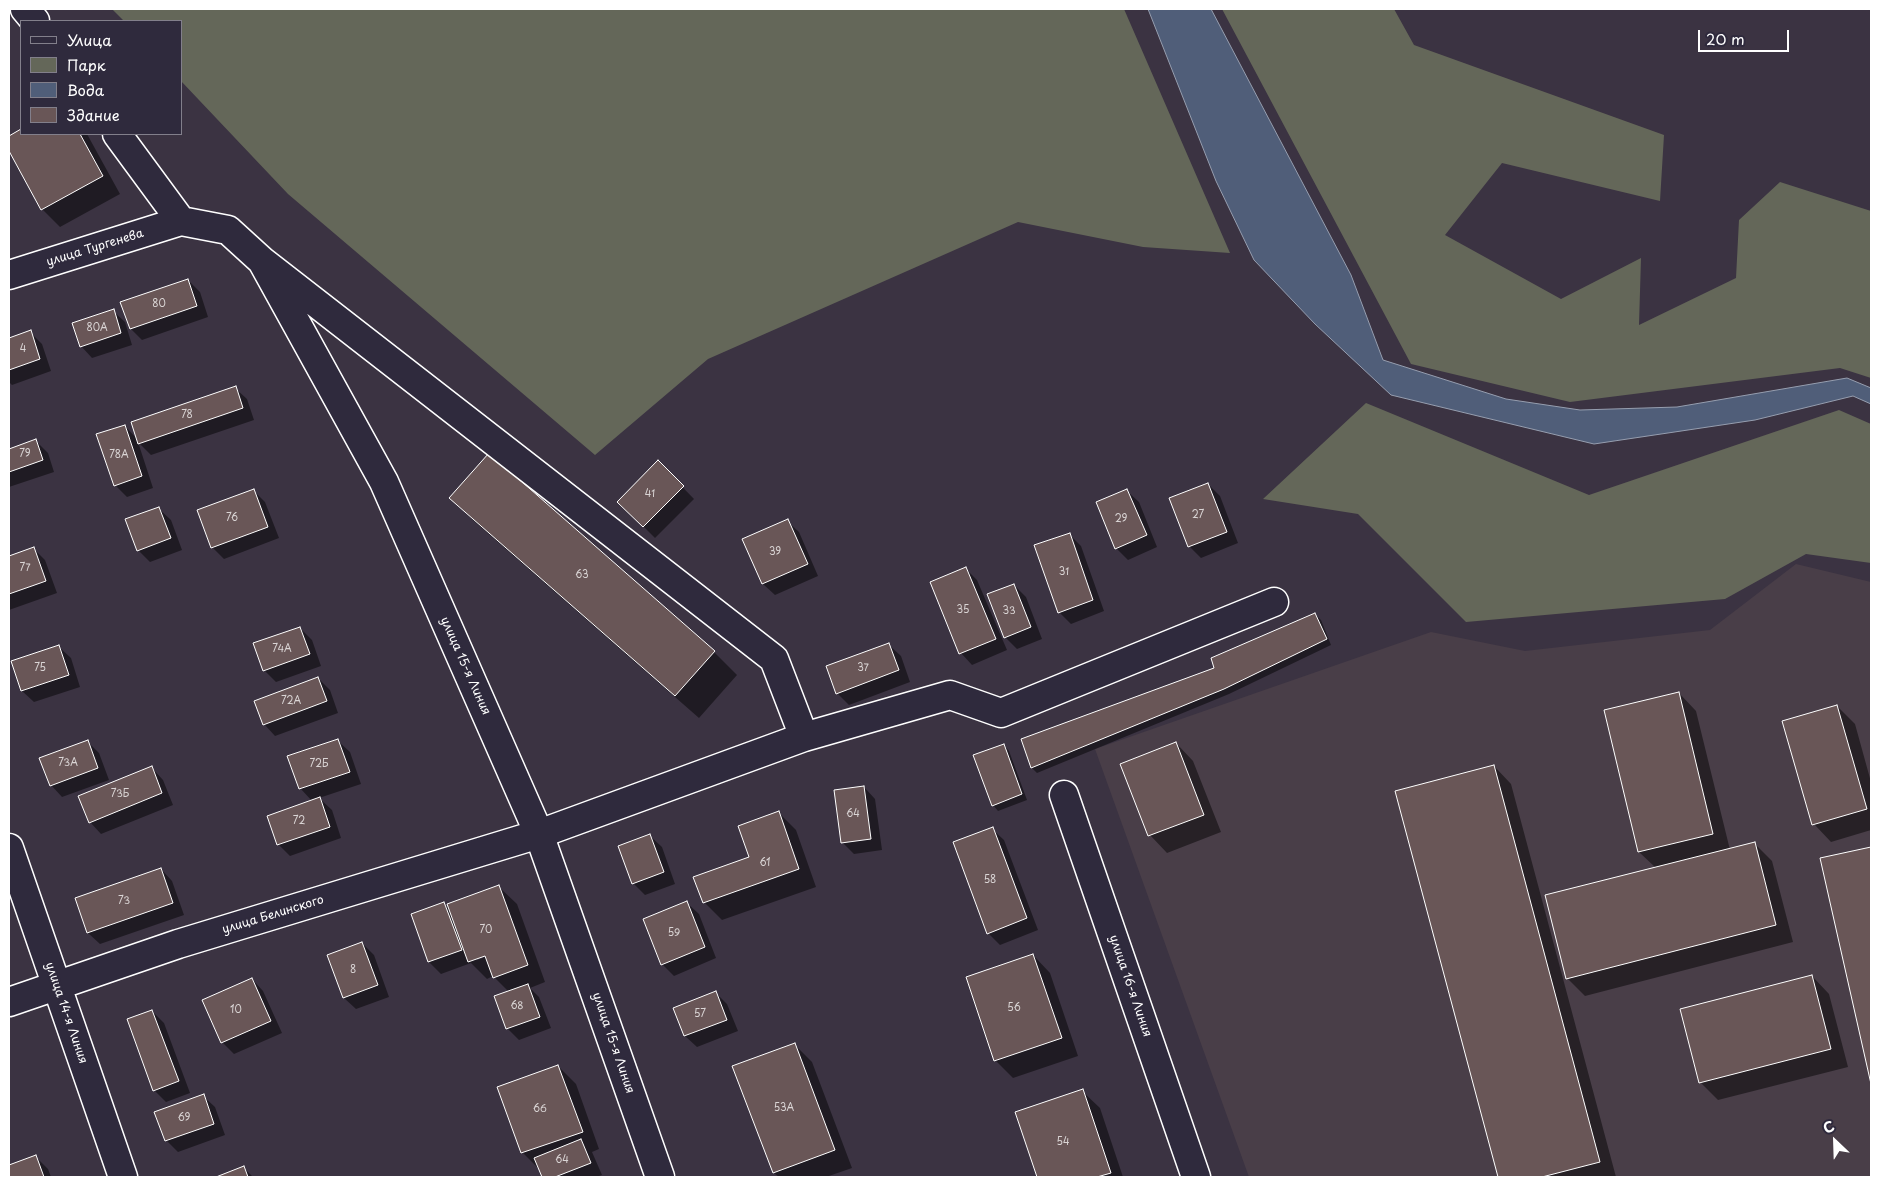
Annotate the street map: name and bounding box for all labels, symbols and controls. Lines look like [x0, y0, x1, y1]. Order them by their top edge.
legend [20, 20, 182, 135]
scale bar [1700, 20, 1791, 52]
text: 20 m [1706, 27, 1745, 50]
text: Улица [67, 28, 112, 51]
text: Парк [67, 53, 106, 76]
text: Вода [67, 78, 104, 101]
text: Здание [67, 103, 120, 126]
street label: улица Тургенева [45, 226, 145, 270]
house number: 80 [152, 298, 166, 310]
house number: 80А [86, 322, 108, 334]
house number: 4 [20, 343, 26, 355]
house number: 78 [181, 409, 193, 421]
house number: 79 [19, 448, 31, 460]
house number: 78А [109, 449, 129, 461]
house number: 41 [645, 488, 655, 500]
house number: 27 [1192, 509, 1204, 521]
house number: 76 [226, 512, 238, 524]
house number: 29 [1115, 513, 1127, 525]
house number: 39 [769, 546, 781, 558]
house number: 77 [19, 562, 31, 574]
house number: 31 [1059, 566, 1069, 578]
house number: 63 [575, 569, 589, 581]
house number: 35 [957, 604, 969, 616]
house number: 33 [1002, 605, 1016, 617]
street label: улица 15-я Линия [437, 615, 493, 717]
house number: 74А [272, 643, 292, 655]
house number: 75 [34, 662, 46, 674]
house number: 37 [857, 662, 869, 674]
house number: 72А [281, 695, 301, 707]
house number: 73А [58, 757, 78, 769]
house number: 72Б [309, 758, 329, 770]
house number: 73Б [111, 788, 129, 800]
house number: 64 [846, 808, 860, 820]
house number: 72 [293, 815, 305, 827]
house number: 61 [759, 857, 771, 869]
house number: 58 [984, 874, 996, 886]
street label: улица Белинского [220, 893, 326, 937]
house number: 73 [118, 895, 130, 907]
house number: 70 [480, 924, 492, 936]
house number: 59 [668, 927, 680, 939]
street label: улица 16-я Линия [1106, 933, 1154, 1039]
street label: улица 14-я Линия [42, 960, 90, 1066]
house number: 8 [350, 964, 356, 976]
street label: улица 15-я Линия [589, 991, 637, 1095]
house number: 68 [510, 1000, 524, 1012]
house number: 56 [1007, 1002, 1021, 1014]
house number: 10 [230, 1004, 242, 1016]
house number: 57 [694, 1008, 706, 1020]
house number: 53А [774, 1102, 794, 1114]
house number: 66 [533, 1103, 547, 1115]
house number: 69 [178, 1112, 190, 1124]
text: С [1820, 1115, 1838, 1139]
north arrow [1810, 1116, 1860, 1166]
house number: 54 [1056, 1136, 1070, 1148]
house number: 64 [555, 1154, 569, 1166]

